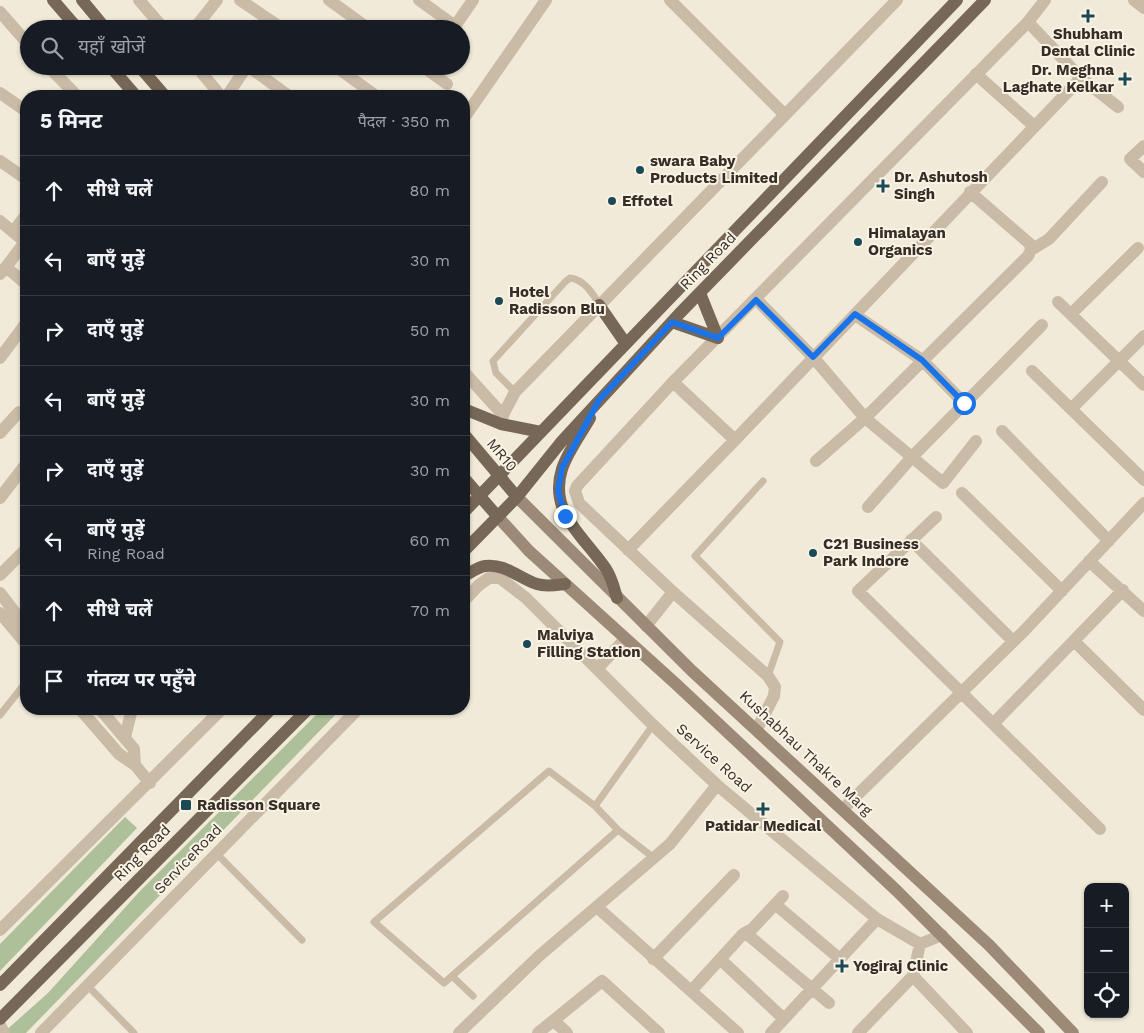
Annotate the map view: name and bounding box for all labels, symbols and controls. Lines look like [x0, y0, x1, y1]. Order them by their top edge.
marker: Shubham Dental Clinic [1081, 9, 1095, 23]
search box [20, 20, 470, 75]
place label: Shubham Dental Clinic [1041, 25, 1136, 60]
icon: search [38, 34, 66, 62]
text: यहाँ खोजें [78, 35, 145, 58]
place label: Dr. Meghna Laghate Kelkar [1003, 61, 1115, 96]
marker: Dr. Meghna Laghate Kelkar [1118, 72, 1132, 86]
text: 5 मिनट [40, 108, 102, 133]
text: पैदल · 350 m [358, 112, 450, 131]
place label: swara Baby Products Limited [650, 152, 778, 187]
marker: swara Baby Products Limited [634, 164, 646, 176]
place label: Dr. Ashutosh Singh [894, 168, 988, 203]
icon: ahead [40, 177, 68, 205]
text: सीधे चलें [87, 178, 152, 201]
marker: Dr. Ashutosh Singh [876, 179, 890, 193]
text: 80 m [409, 181, 450, 200]
place label: Effotel [622, 192, 673, 210]
marker: Effotel [606, 195, 618, 207]
place label: Himalayan Organics [868, 224, 946, 259]
street label: Ring Road [676, 229, 740, 293]
marker: Himalayan Organics [852, 236, 864, 248]
icon: left [40, 247, 68, 275]
text: बाएँ मुड़ें [87, 248, 145, 271]
text: 30 m [410, 251, 450, 270]
place label: Hotel Radisson Blu [509, 283, 605, 318]
marker: Hotel Radisson Blu [493, 295, 505, 307]
icon: right [40, 317, 68, 345]
text: दाएँ मुड़ें [87, 318, 143, 341]
text: 50 m [410, 321, 450, 340]
icon: left [40, 387, 68, 415]
text: बाएँ मुड़ें [87, 388, 145, 411]
text: 30 m [410, 391, 450, 410]
route start [953, 392, 976, 415]
street label: MR10 [483, 435, 521, 475]
icon: right [40, 457, 68, 485]
text: दाएँ मुड़ें [87, 458, 143, 481]
text: 30 m [410, 461, 450, 480]
route end [554, 505, 577, 528]
text: बाएँ मुड़ें [87, 518, 145, 541]
icon: left [40, 527, 68, 555]
text: 60 m [410, 531, 450, 550]
place label: C21 Business Park Indore [823, 535, 919, 570]
text: Ring Road [87, 544, 165, 563]
marker: C21 Business Park Indore [807, 547, 819, 559]
icon: ahead [40, 597, 68, 625]
text: सीधे चलें [87, 598, 152, 621]
text: 70 m [411, 601, 450, 620]
place label: Malviya Filling Station [537, 626, 641, 661]
marker: Malviya Filling Station [521, 638, 533, 650]
icon: arrive [40, 667, 68, 695]
text: गंतव्य पर पहुँचे [87, 668, 196, 691]
street label: Kushabhau Thakre Marg [736, 687, 876, 819]
street label: Service Road [673, 720, 755, 796]
place label: Radisson Square [197, 796, 321, 814]
marker: Radisson Square [179, 798, 193, 812]
marker: Patidar Medical [757, 803, 769, 815]
place label: Patidar Medical [705, 817, 821, 835]
street label: ServiceRoad [150, 820, 226, 898]
street label: Ring Road [110, 821, 174, 885]
map controls [1084, 883, 1129, 1018]
button: + [1084, 883, 1129, 928]
button: − [1084, 928, 1129, 973]
place label: Yogiraj Clinic [853, 957, 949, 975]
marker: Yogiraj Clinic [835, 959, 849, 973]
button: locate [1084, 973, 1129, 1018]

